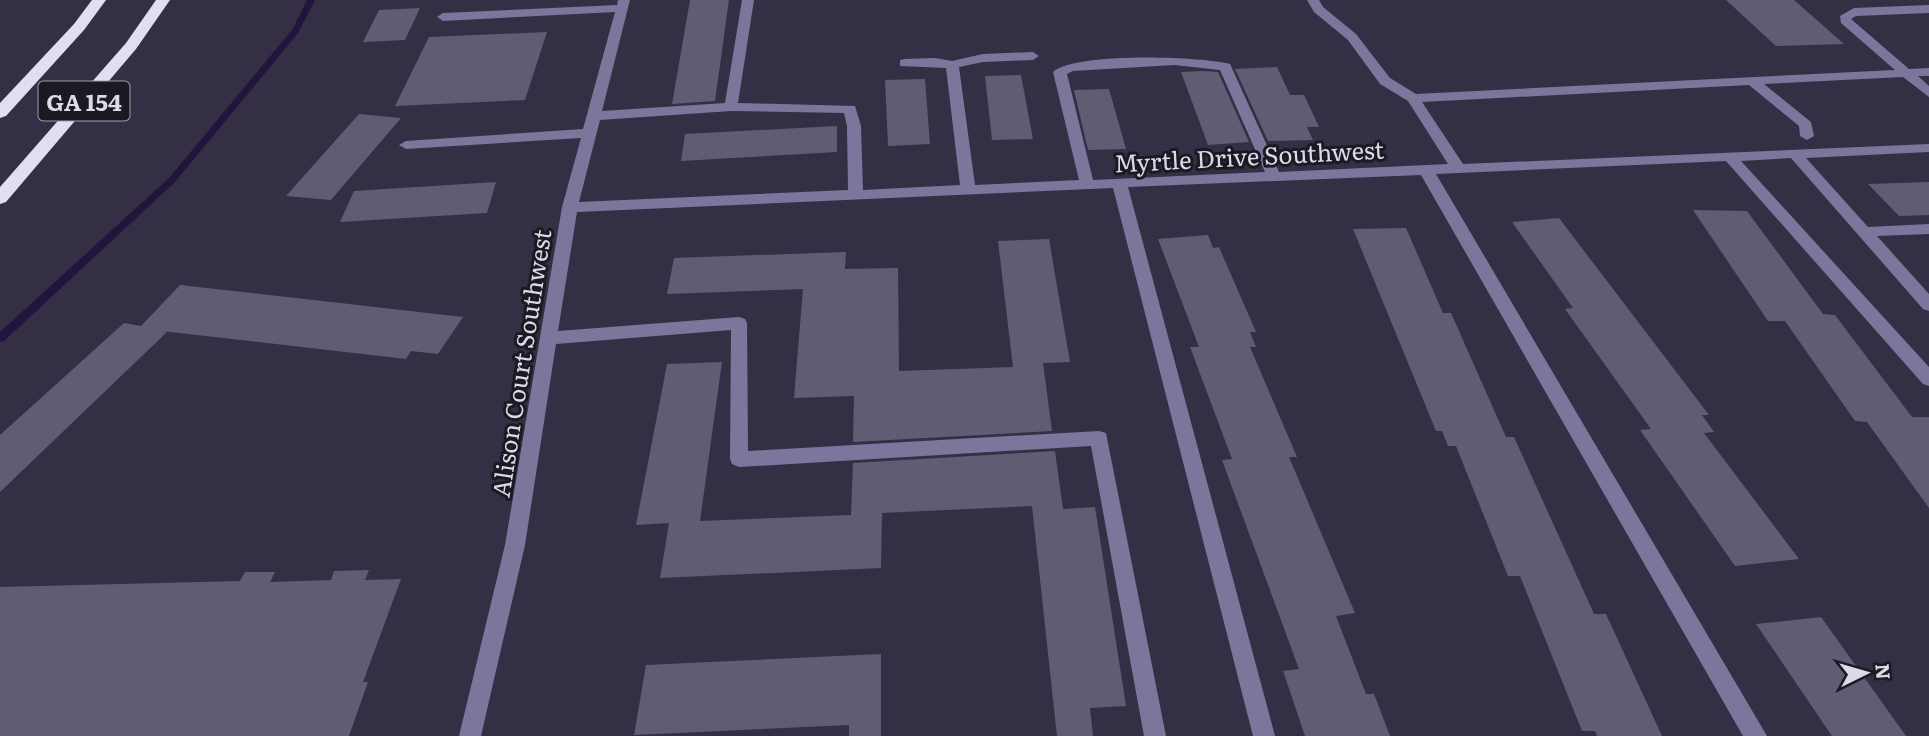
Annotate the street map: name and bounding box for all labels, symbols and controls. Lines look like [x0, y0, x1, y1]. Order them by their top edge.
road number: GA 154 [38, 82, 130, 120]
street label: Myrtle Drive Southwest [1113, 130, 1385, 180]
street label: Alison Court Southwest [482, 226, 559, 500]
north arrow [1831, 638, 1901, 708]
text: N [1869, 662, 1899, 681]

